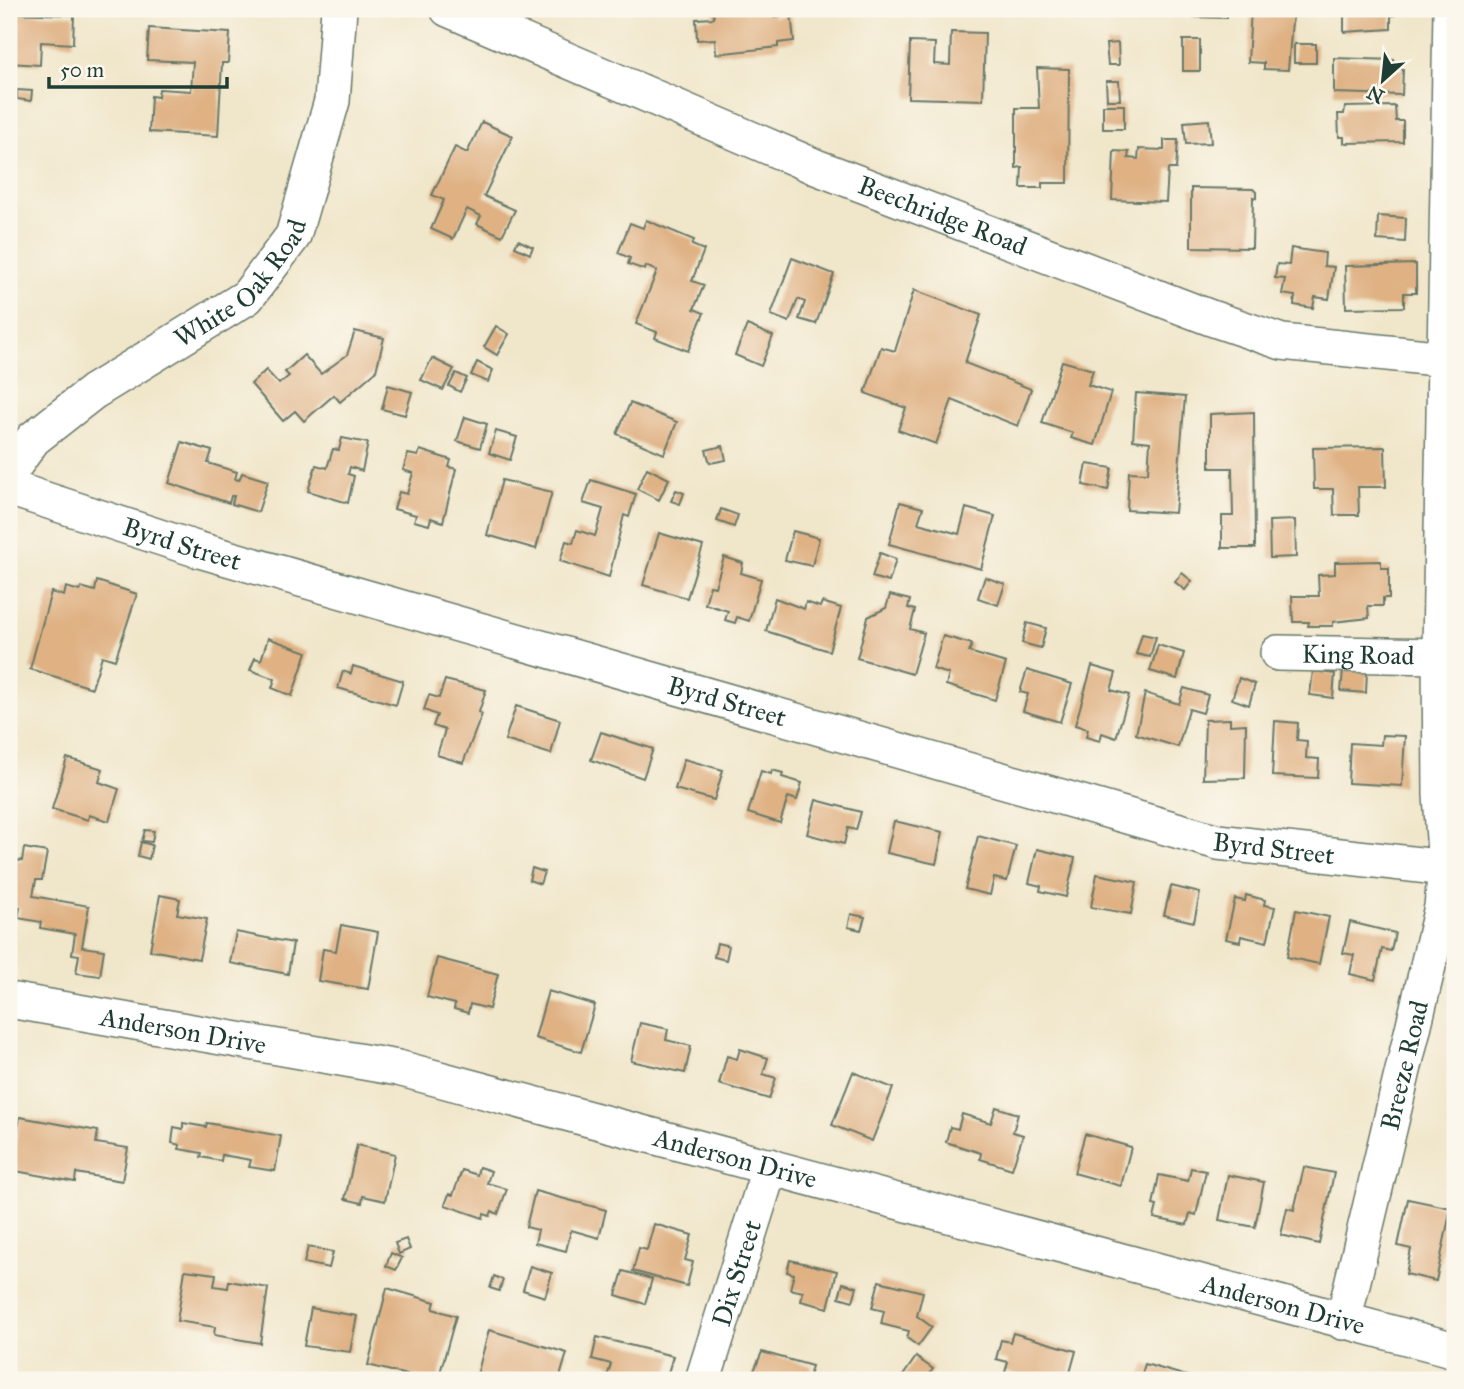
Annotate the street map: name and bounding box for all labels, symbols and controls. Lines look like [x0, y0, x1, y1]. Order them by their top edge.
scale bar [49, 46, 228, 90]
north arrow [1348, 46, 1418, 116]
text: 50 m [60, 57, 105, 83]
text: N [1363, 81, 1388, 109]
street label: Beechridge Road [854, 169, 1032, 262]
street label: White Oak Road [168, 215, 313, 354]
street label: Byrd Street [119, 510, 245, 577]
street label: King Road [1301, 637, 1415, 672]
street label: Byrd Street [664, 669, 790, 733]
street label: Byrd Street [1211, 826, 1336, 871]
street label: Breeze Road [1373, 997, 1435, 1133]
street label: Anderson Drive [97, 1000, 269, 1061]
street label: Anderson Drive [649, 1121, 821, 1195]
street label: Dix Street [705, 1216, 768, 1330]
street label: Anderson Drive [1197, 1267, 1369, 1341]

